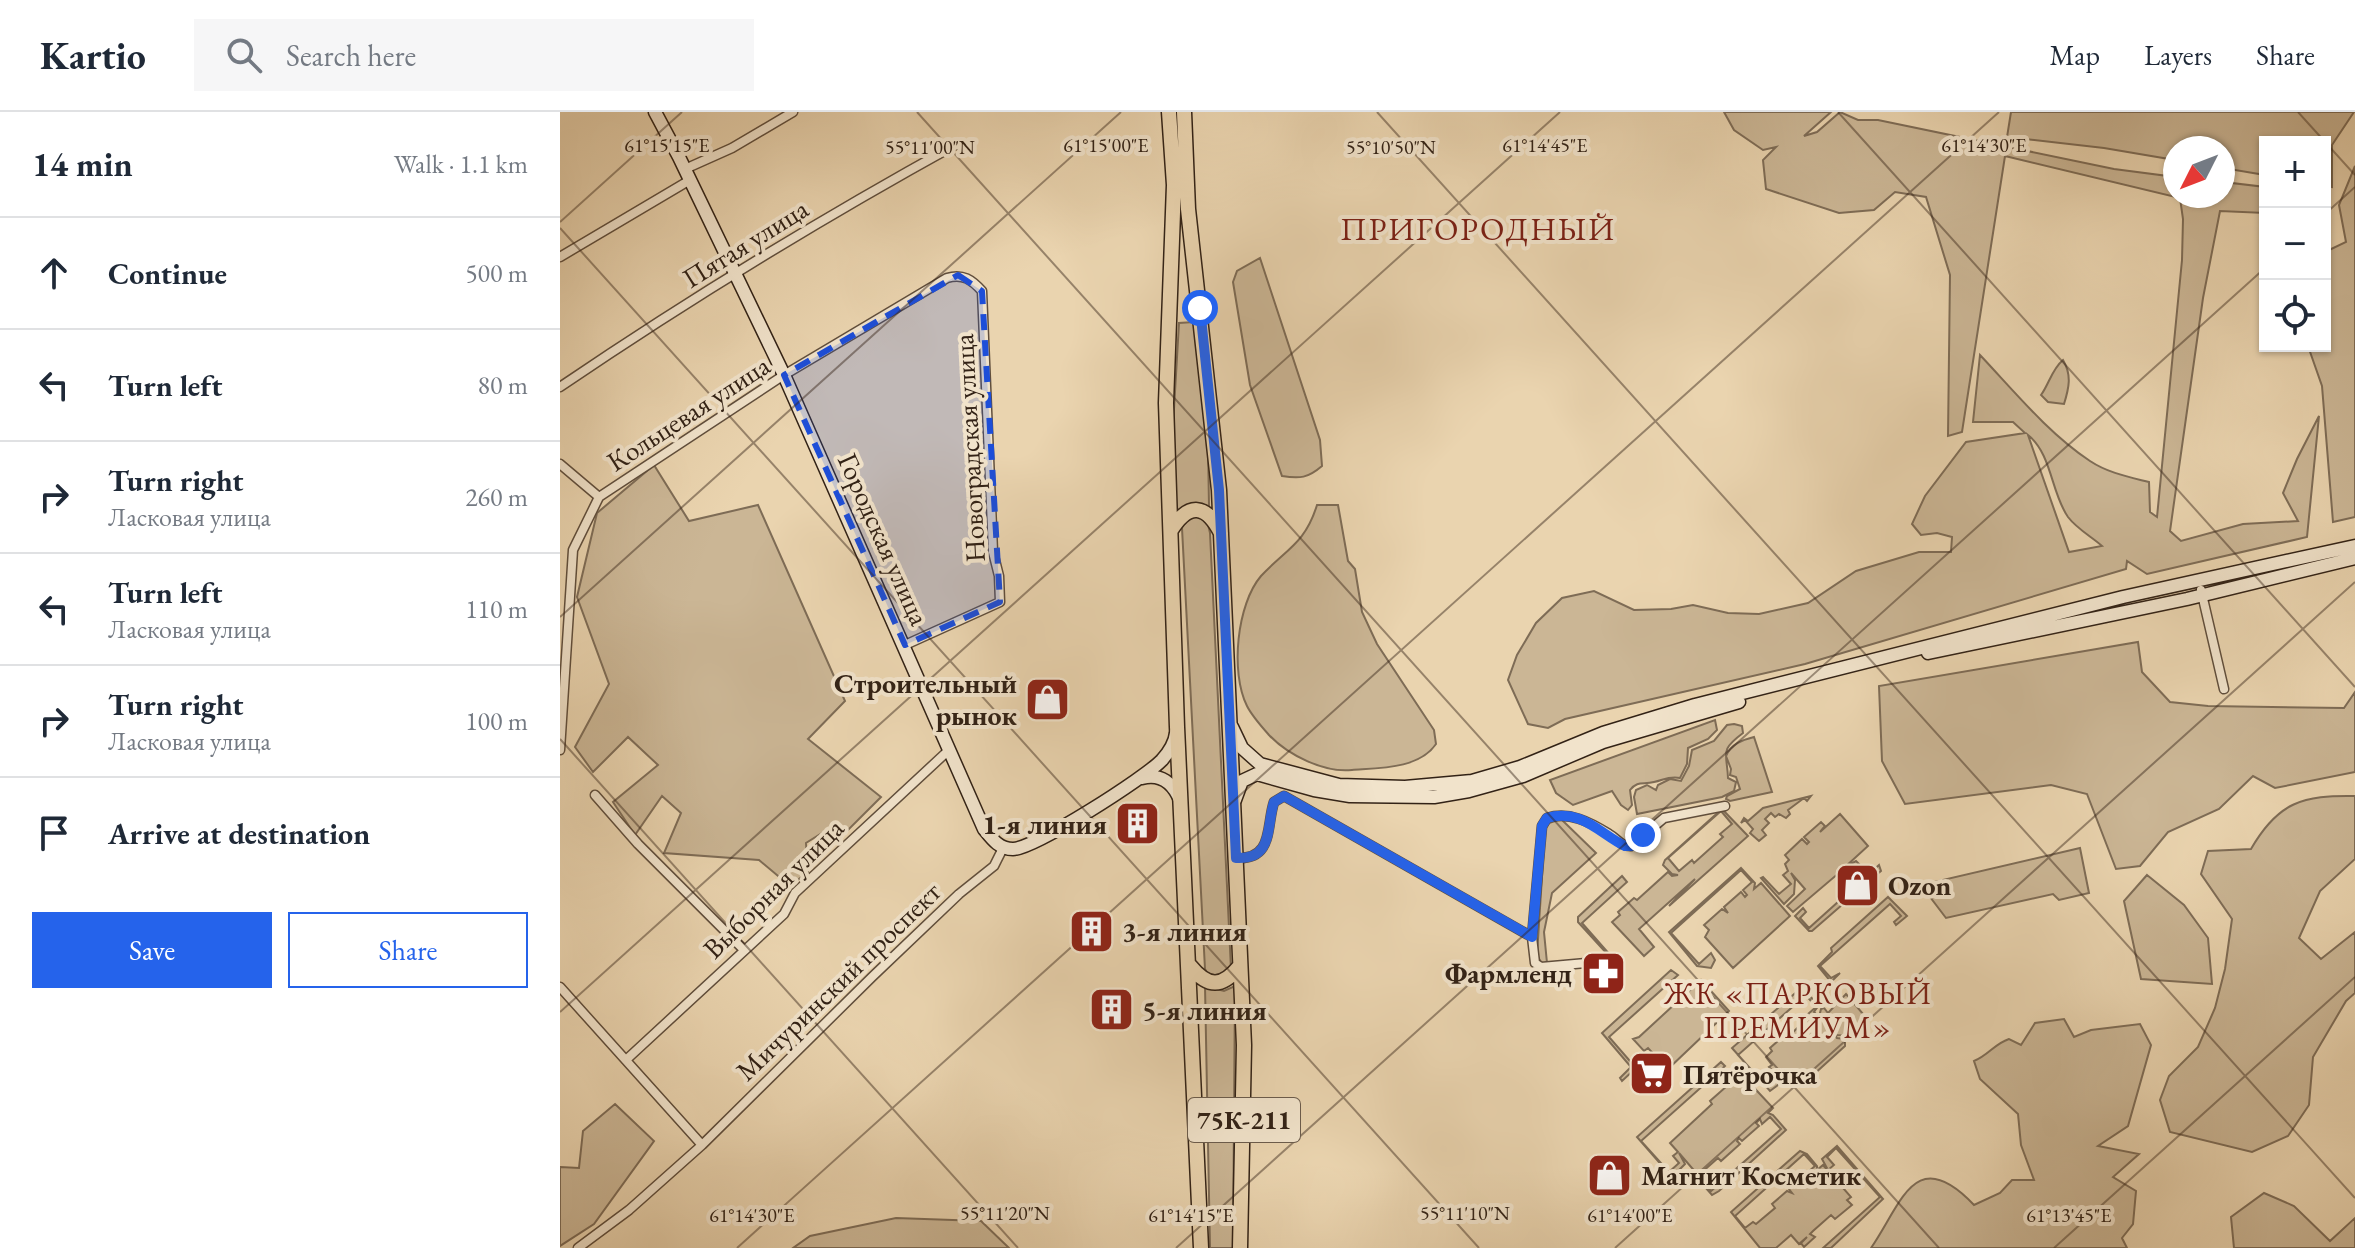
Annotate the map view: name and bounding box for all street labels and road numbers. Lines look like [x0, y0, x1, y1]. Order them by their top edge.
street label: Пятая улица [675, 190, 815, 296]
street label: Новоградская улица [945, 332, 993, 563]
street label: Кольцевая улица [600, 346, 777, 479]
street label: Городская улица [830, 447, 938, 632]
street label: Выборная улица [695, 809, 852, 966]
street label: Мичуринский проспект [728, 873, 949, 1088]
road number: 75К-211 [1188, 1098, 1300, 1142]

